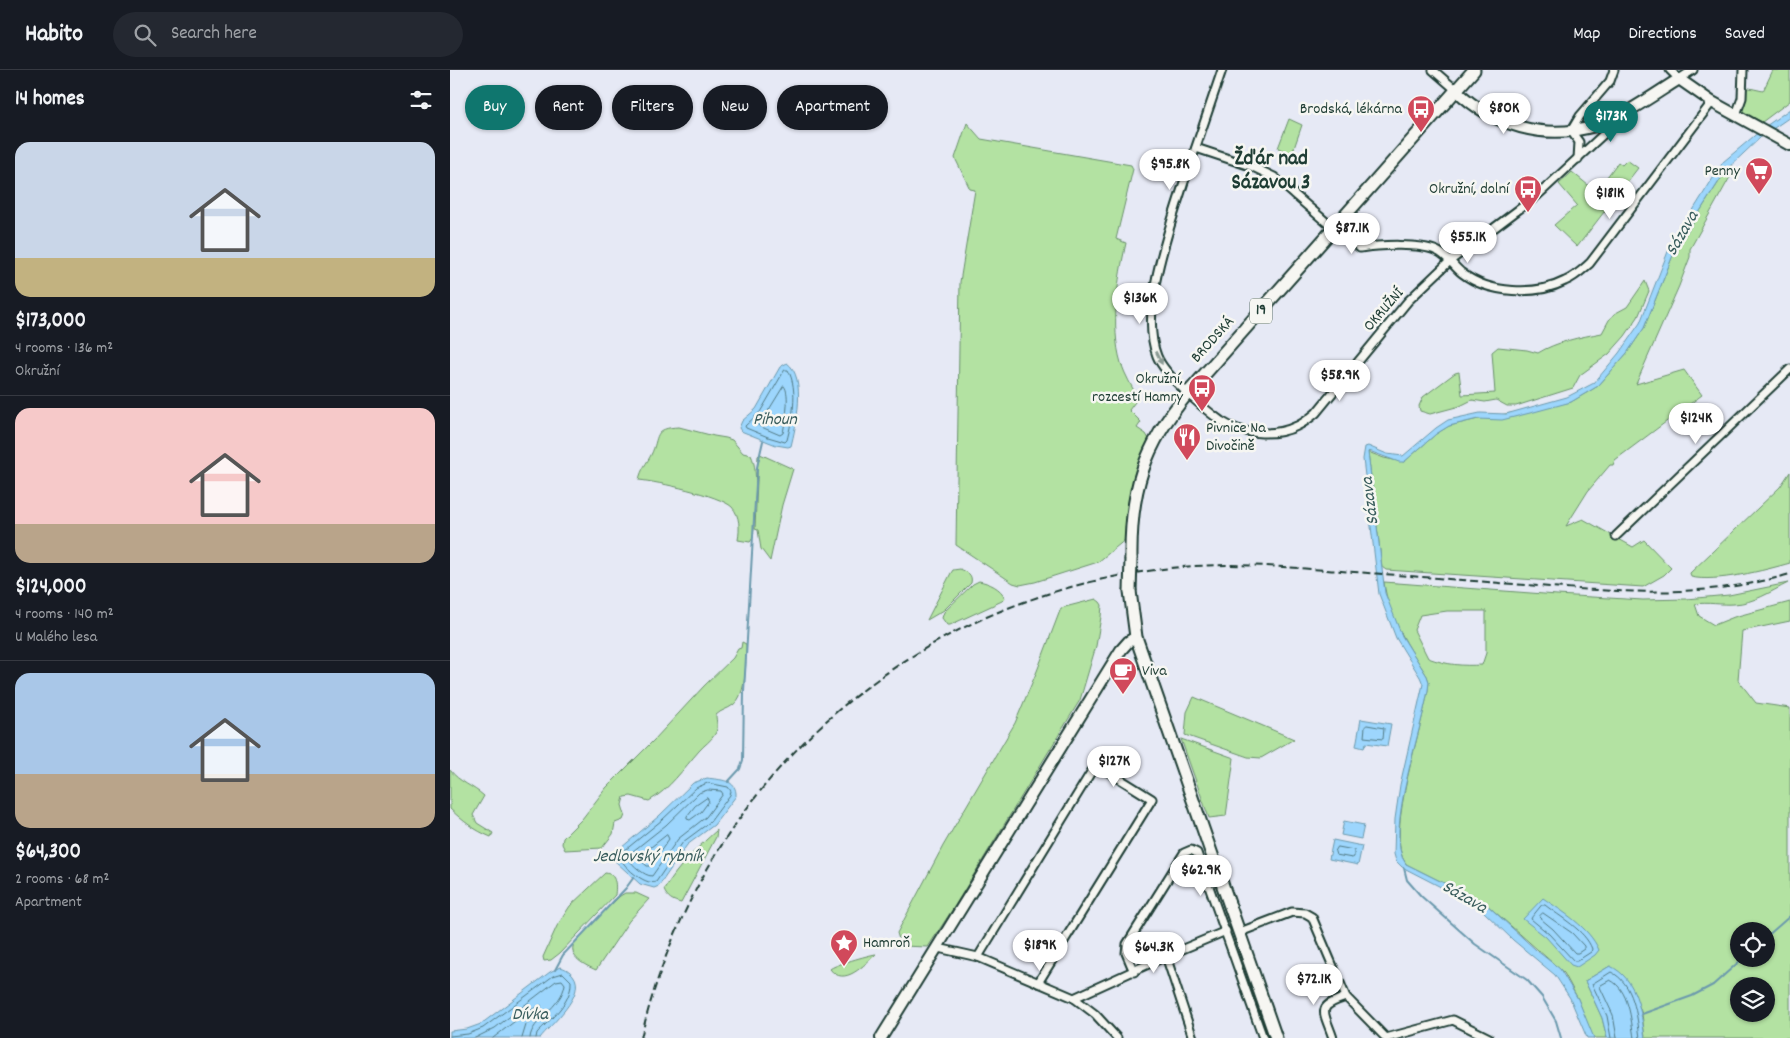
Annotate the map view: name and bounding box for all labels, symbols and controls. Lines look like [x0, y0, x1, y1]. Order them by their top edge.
search box [113, 12, 463, 57]
text: Habito [25, 18, 83, 52]
icon: search [131, 21, 159, 49]
text: Search here [171, 21, 257, 48]
text: Map [1573, 22, 1600, 47]
text: Directions [1628, 22, 1697, 47]
text: Saved [1725, 22, 1765, 47]
text: 14 homes [15, 85, 85, 115]
chip: Buy [465, 85, 525, 130]
chip: Rent [535, 85, 602, 130]
chip: Filters [612, 85, 693, 130]
chip: New [703, 85, 767, 130]
chip: Apartment [777, 85, 888, 130]
icon: filters [407, 86, 435, 114]
pin: $80K [1474, 92, 1534, 135]
bus stop icon: Brodská, lékárna [1406, 94, 1436, 133]
text: $80K [1489, 97, 1519, 120]
place label: Brodská, lékárna [1300, 98, 1402, 121]
pin: $173K [1576, 100, 1646, 143]
text: $173K [1595, 105, 1627, 128]
district label: Žďár nad Sázavou 3 [1232, 145, 1310, 199]
pin: $95.8K [1129, 148, 1211, 191]
text: $95.8K [1150, 153, 1190, 176]
supermarket icon: Penny [1744, 156, 1774, 195]
place label: Penny [1704, 160, 1741, 183]
bus stop icon: Okružní, dolní [1513, 174, 1543, 213]
icon: home [180, 175, 270, 265]
place label: Okružní, dolní [1429, 178, 1510, 201]
pin: $181K [1575, 178, 1645, 220]
text: $181K [1596, 182, 1624, 205]
water label: Sázava [1660, 206, 1707, 261]
pin: $87.1K [1311, 212, 1393, 255]
text: $87.1K [1335, 217, 1369, 240]
pin: $55.1K [1427, 222, 1509, 264]
text: $55.1K [1450, 226, 1486, 249]
pin: $136K [1105, 282, 1175, 325]
street label: OKRUŽNÍ [1358, 283, 1410, 337]
text: $136K [1123, 287, 1157, 310]
road number: 19 [1250, 298, 1272, 324]
text: $173,000 [15, 307, 86, 337]
street label: BRODSKÁ [1186, 312, 1240, 368]
text: 4 rooms · 136 m² [15, 337, 113, 360]
one-way arrow [1155, 350, 1163, 365]
text: Okružní [15, 360, 59, 383]
pin: $58.9K [1299, 360, 1381, 402]
text: $58.9K [1320, 364, 1360, 387]
place label: Okružní, rozcestí Hamry [1092, 368, 1184, 409]
bus stop icon: Okružní, rozcestí Hamry [1187, 373, 1217, 412]
pin: $124K [1661, 402, 1731, 445]
text: $124K [1680, 407, 1712, 430]
water label: Pihoun [753, 408, 798, 433]
place label: Pivnice Na Divočině [1206, 417, 1266, 458]
restaurant icon: Pivnice Na Divočině [1172, 422, 1202, 461]
icon: home [180, 440, 270, 530]
water label: Sázava [1355, 474, 1386, 526]
text: $124,000 [15, 573, 86, 603]
text: 4 rooms · 140 m² [15, 603, 114, 626]
text: U Malého lesa [15, 626, 97, 649]
cafe icon: Viva [1108, 656, 1138, 695]
place label: Viva [1142, 660, 1167, 683]
icon: home [180, 705, 270, 795]
pin: $127K [1079, 746, 1149, 788]
text: $127K [1098, 750, 1130, 773]
text: $64,300 [15, 838, 81, 868]
water label: Jedlovský rybník [593, 845, 705, 870]
pin: $62.9K [1160, 854, 1242, 897]
text: $62.9K [1181, 859, 1221, 882]
text: 2 rooms · 68 m² [15, 868, 109, 891]
water label: Sázava [1437, 875, 1492, 922]
text: Apartment [15, 891, 82, 914]
map controls [1730, 922, 1775, 1022]
button: locate [1730, 922, 1775, 967]
place icon: Hamroň [829, 928, 859, 967]
pin: $189K [1005, 930, 1075, 972]
place label: Hamroň [863, 932, 910, 955]
pin: $64.3K [1113, 932, 1195, 974]
text: $189K [1024, 934, 1056, 957]
text: $64.3K [1134, 936, 1174, 959]
pin: $72.1K [1273, 964, 1355, 1006]
text: $72.1K [1297, 968, 1331, 991]
button: layers [1730, 977, 1775, 1022]
water label: Dívka [512, 1003, 550, 1028]

